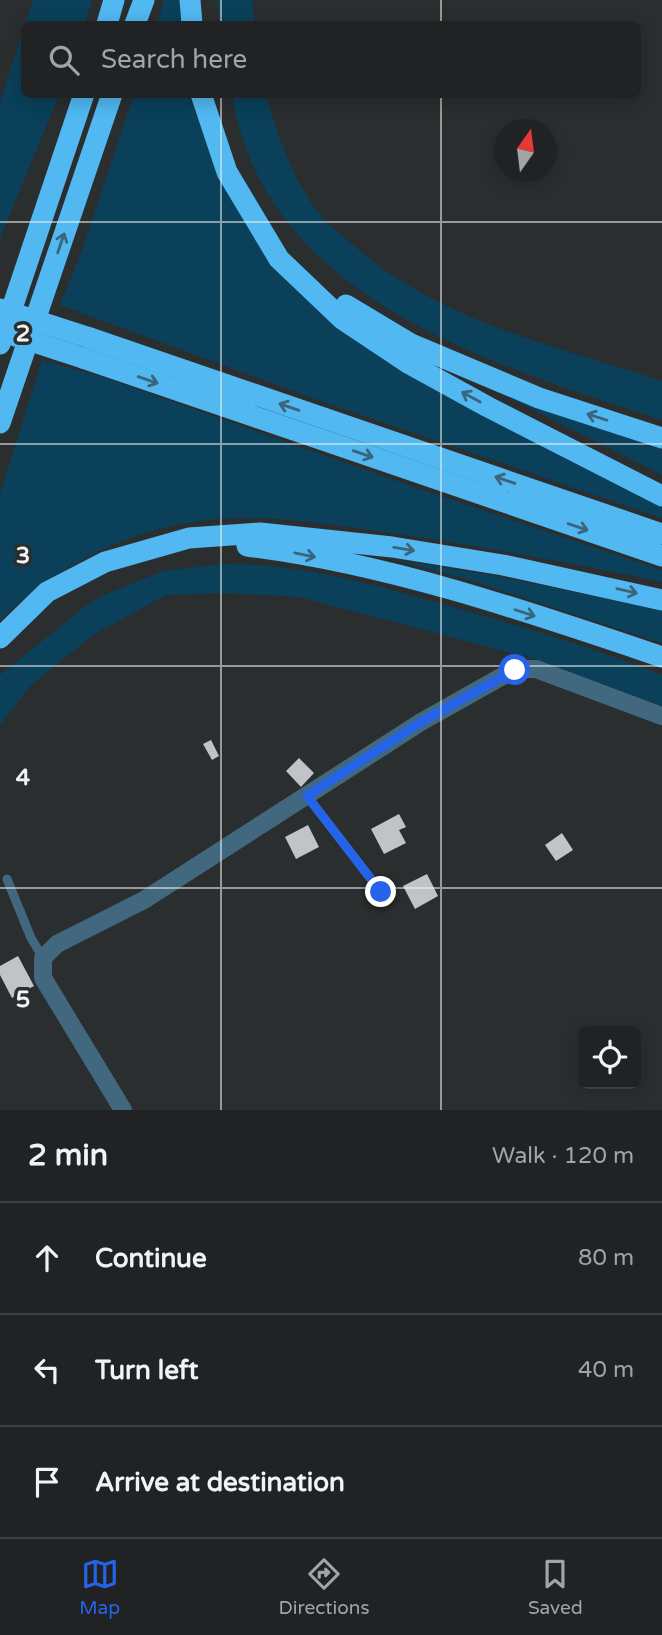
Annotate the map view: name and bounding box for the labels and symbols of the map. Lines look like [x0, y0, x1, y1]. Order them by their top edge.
north arrow [494, 119, 557, 182]
one-way arrow [56, 233, 68, 255]
text: 2 [16, 320, 30, 348]
one-way arrow [136, 375, 158, 388]
one-way arrow [461, 390, 481, 404]
one-way arrow [279, 400, 301, 412]
one-way arrow [587, 410, 609, 422]
one-way arrow [351, 449, 373, 461]
one-way arrow [494, 473, 516, 485]
one-way arrow [567, 522, 589, 534]
text: 3 [16, 542, 30, 570]
one-way arrow [392, 543, 415, 556]
one-way arrow [293, 549, 316, 563]
one-way arrow [615, 585, 638, 599]
one-way arrow [514, 608, 536, 620]
route start [499, 654, 530, 685]
text: 4 [16, 764, 31, 792]
route end [365, 876, 396, 907]
text: 5 [16, 986, 30, 1014]

